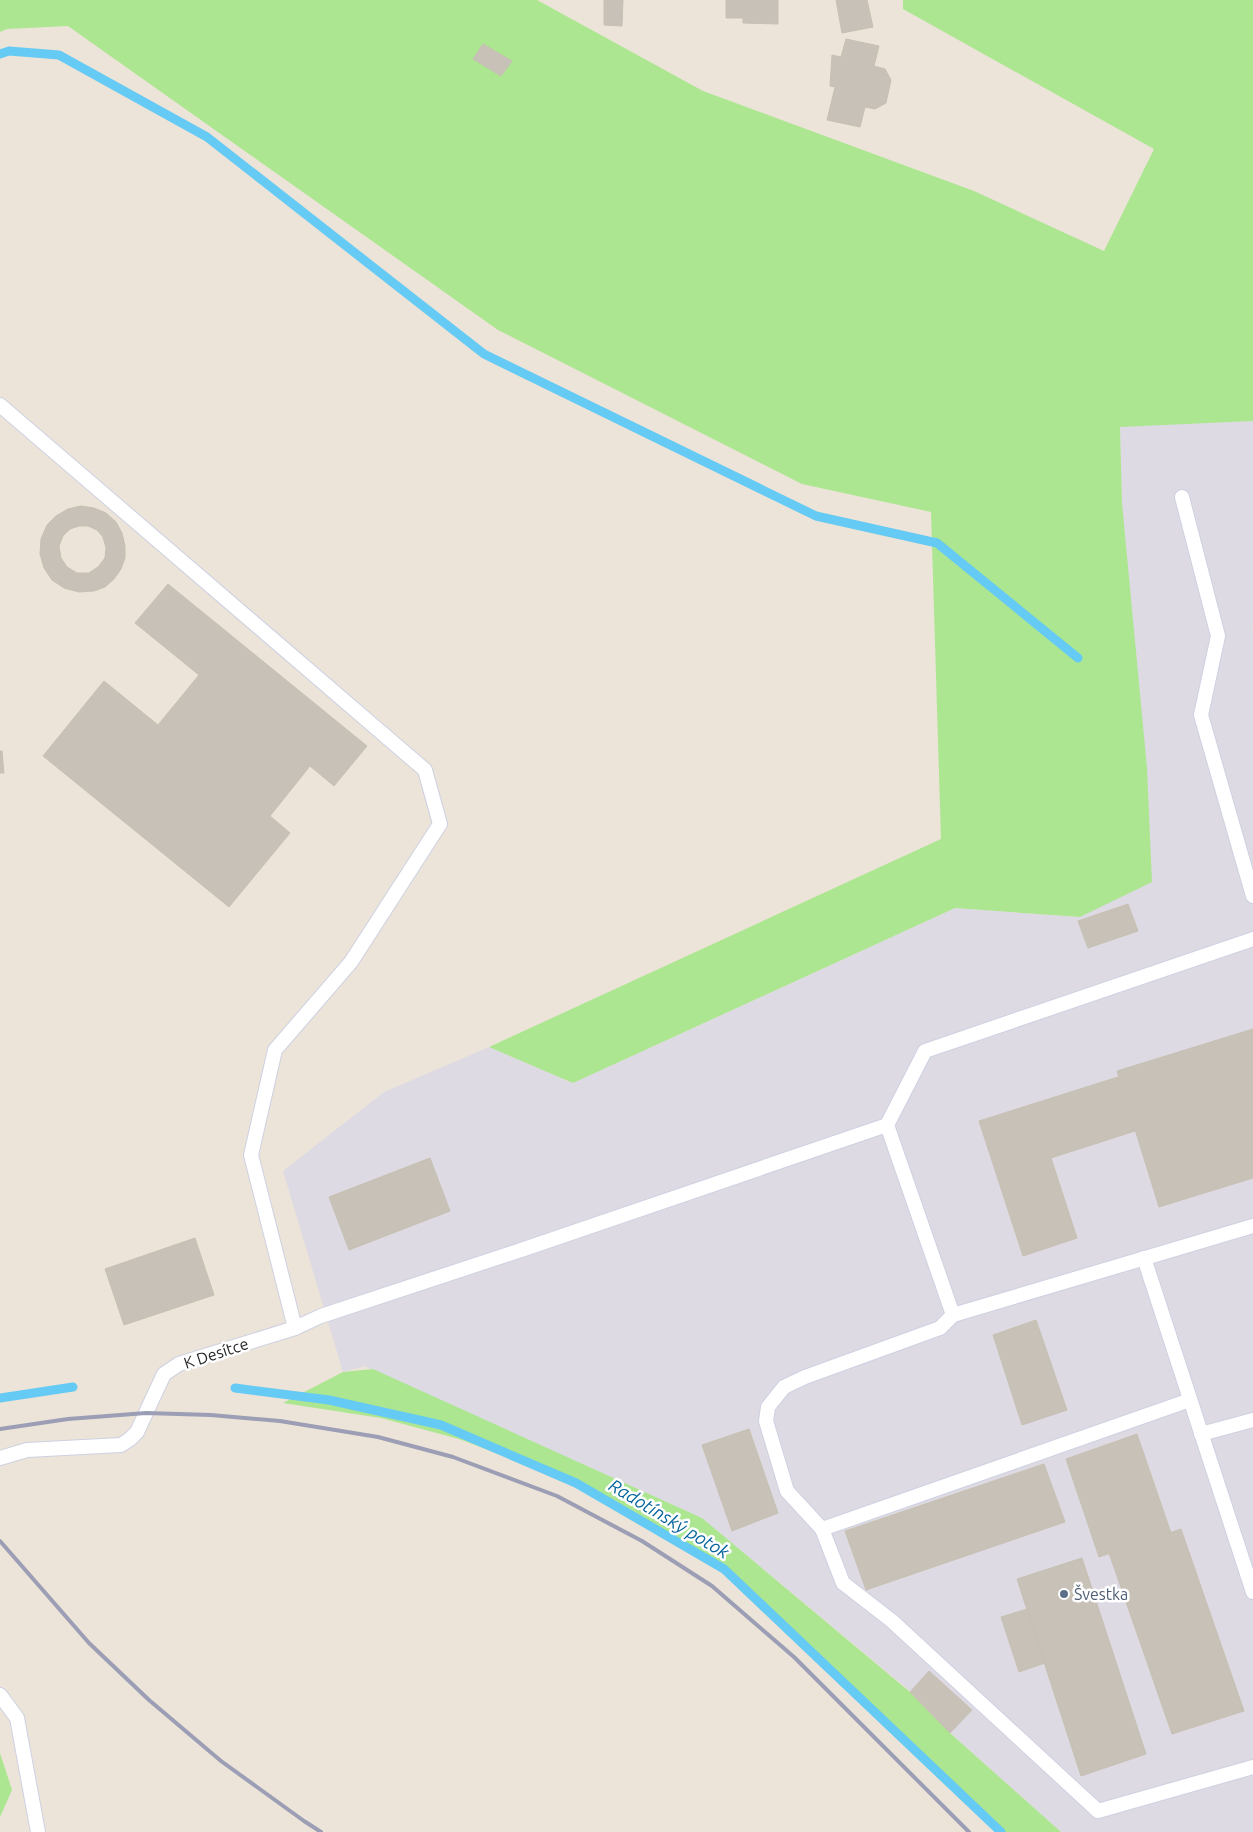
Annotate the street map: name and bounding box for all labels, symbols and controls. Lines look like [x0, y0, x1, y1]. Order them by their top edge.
street label: K Desítce [181, 1334, 251, 1372]
water label: Radotínský potok [606, 1474, 734, 1562]
place label: Švestka [1074, 1584, 1128, 1603]
marker: Švestka [1058, 1588, 1070, 1600]

